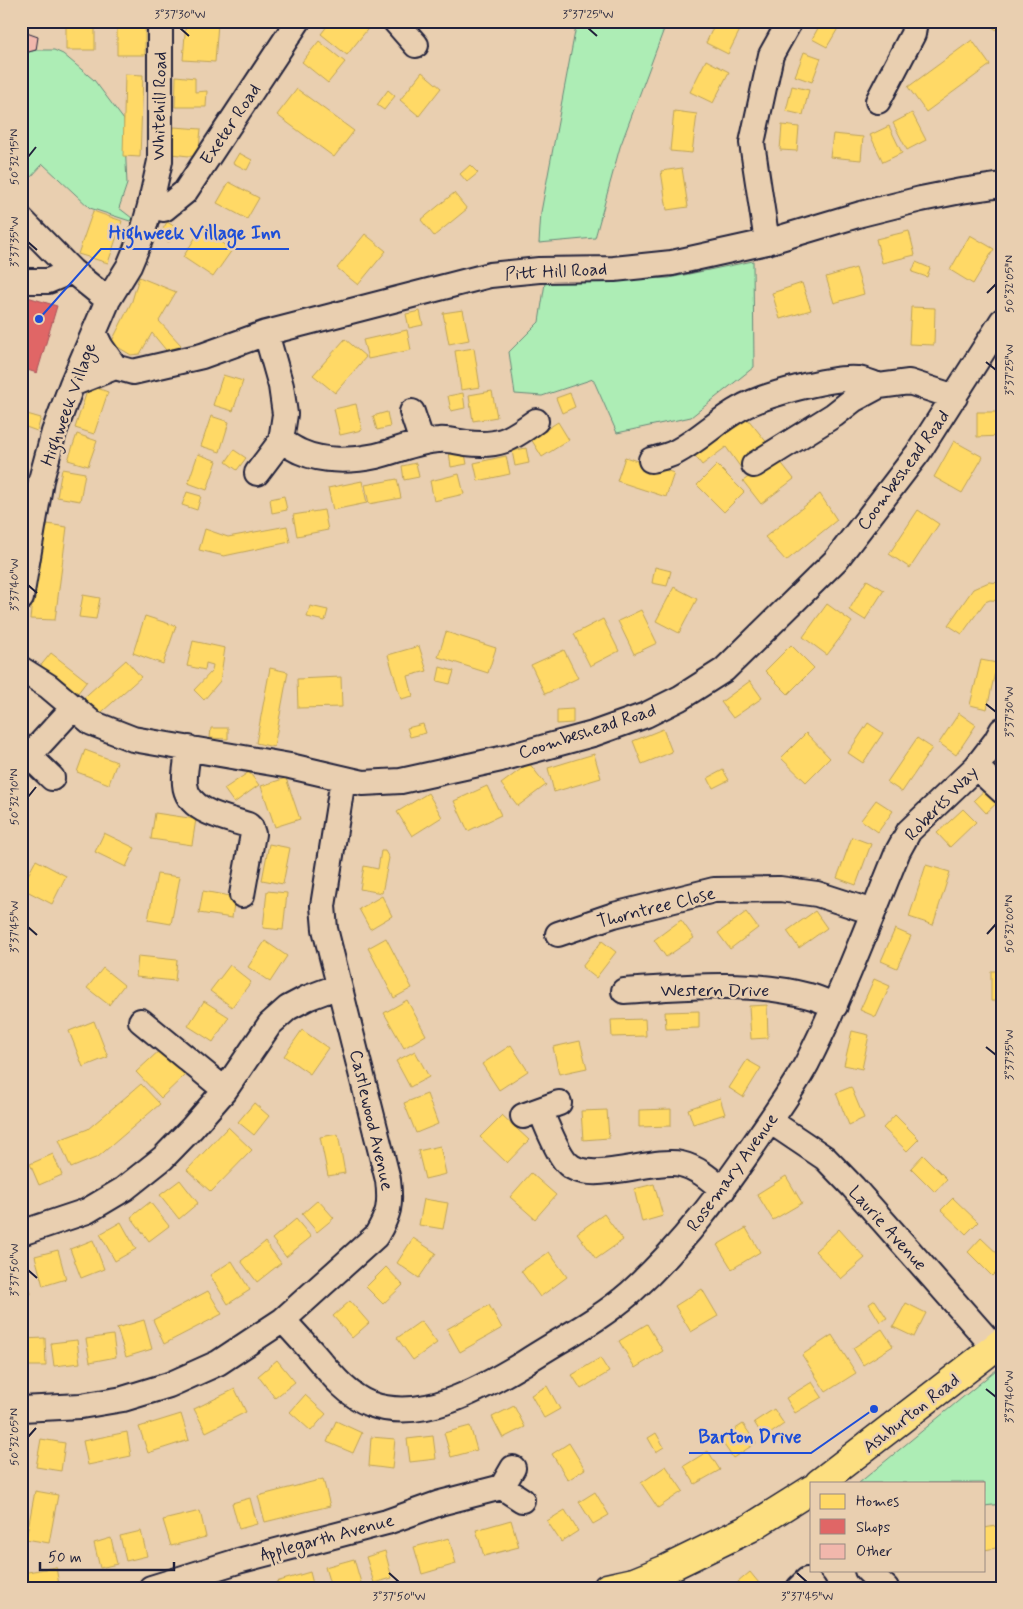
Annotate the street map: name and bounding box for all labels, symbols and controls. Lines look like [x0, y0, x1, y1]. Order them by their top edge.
text: 3°37'30"W [154, 7, 206, 23]
text: 3°37'25"W [562, 7, 614, 23]
street label: Whitehill Road [147, 51, 173, 161]
street label: Exeter Road [195, 79, 267, 170]
text: 50°32'15"N [7, 129, 23, 185]
callout: Highweek Village Inn [101, 215, 289, 249]
text: 3°37'35"W [7, 217, 23, 267]
text: Highweek Village Inn [109, 221, 281, 249]
text: 50°32'05"N [1002, 255, 1018, 313]
street label: Pitt Hill Road [504, 257, 608, 287]
street label: Highweek Village [35, 339, 104, 470]
text: 3°37'25"W [1002, 344, 1018, 396]
street label: Coombeshead Road [852, 406, 956, 536]
text: 3°37'40"W [7, 559, 23, 611]
text: 3°37'30"W [1002, 686, 1018, 738]
street label: Coombeshead Road [515, 698, 659, 766]
street label: Roberts Way [900, 761, 984, 847]
text: 50°32'10"N [7, 768, 23, 826]
street label: Thorntree Close [595, 882, 718, 934]
text: 50°32'00"N [1002, 895, 1018, 953]
text: 3°37'45"W [7, 901, 23, 953]
street label: Western Drive [661, 979, 769, 1003]
text: 3°37'35"W [1002, 1030, 1018, 1080]
street label: Castlewood Avenue [343, 1047, 399, 1193]
street label: Rosemary Avenue [681, 1108, 784, 1237]
street label: Laurie Avenue [843, 1181, 932, 1276]
text: 3°37'50"W [7, 1243, 23, 1296]
street label: Ashburton Road [858, 1368, 965, 1459]
text: 3°37'40"W [1002, 1371, 1018, 1423]
text: 50°32'05"N [7, 1408, 23, 1466]
callout: Barton Drive [689, 1419, 811, 1453]
text: Barton Drive [698, 1425, 802, 1450]
legend [810, 1482, 986, 1572]
text: Homes [856, 1492, 899, 1512]
street label: Applegarth Avenue [258, 1509, 397, 1568]
text: Shops [856, 1518, 891, 1538]
scale bar [40, 1539, 174, 1571]
text: Other [856, 1542, 892, 1562]
text: 50 m [48, 1548, 82, 1568]
text: 3°37'50"W [373, 1589, 426, 1605]
text: 3°37'45"W [781, 1589, 833, 1605]

